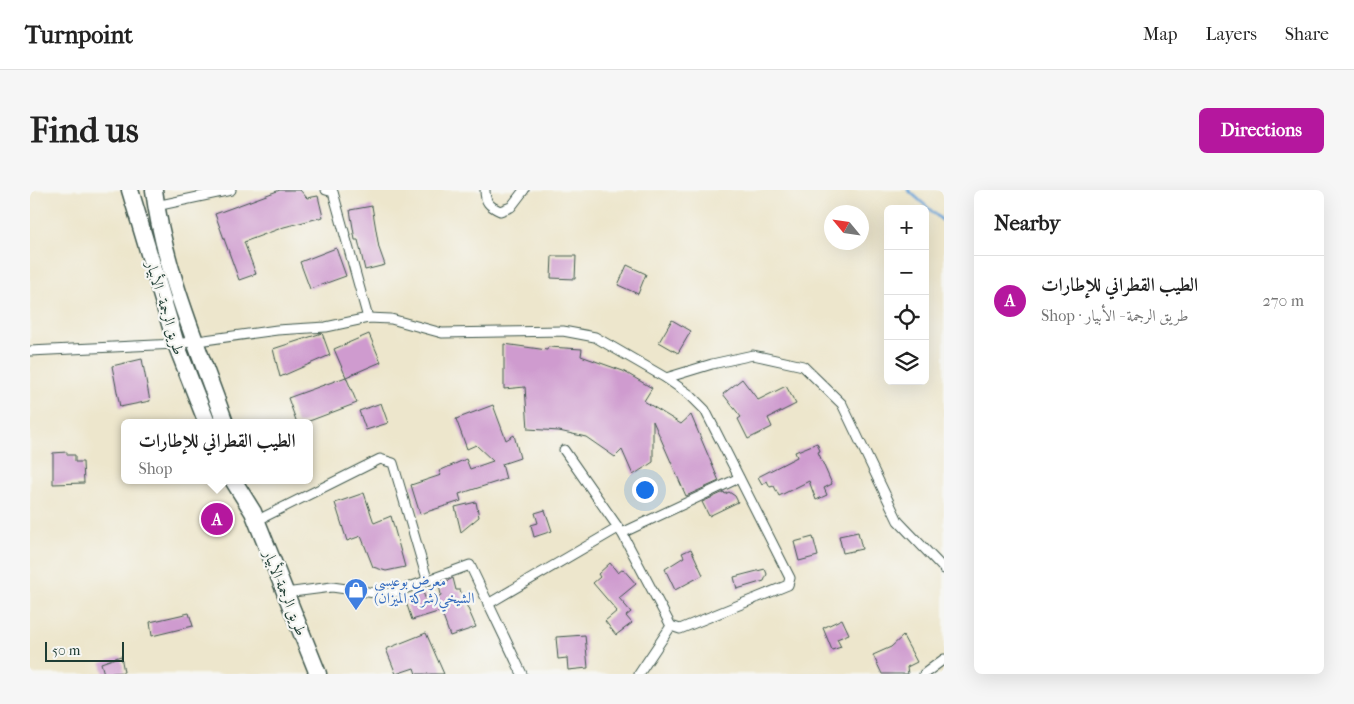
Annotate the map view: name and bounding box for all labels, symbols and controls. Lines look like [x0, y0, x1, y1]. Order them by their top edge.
text: Turnpoint [25, 21, 133, 49]
text: Map [1143, 24, 1177, 45]
text: Layers [1205, 24, 1257, 45]
text: Share [1285, 24, 1329, 45]
button: Directions [1199, 108, 1324, 153]
text: Find us [30, 110, 139, 151]
north arrow [824, 205, 869, 250]
map controls [884, 205, 929, 385]
button: + [884, 205, 929, 250]
text: Nearby [994, 211, 1060, 235]
button: − [884, 250, 929, 295]
street label: طريق الرجمة - الأبيار [141, 256, 190, 357]
text: الطيب القطراني للإطارات [1041, 274, 1198, 296]
text: A [1005, 291, 1015, 310]
text: 270 m [1263, 291, 1304, 310]
button: locate [884, 295, 929, 340]
text: Shop · طريق الرجمة - الأبيار [1041, 306, 1189, 325]
button: layers [884, 340, 929, 385]
popup [121, 419, 313, 484]
text: الطيب القطراني للإطارات [138, 430, 296, 452]
text: Shop [138, 459, 172, 478]
your location [632, 477, 658, 503]
pin: A [201, 500, 233, 538]
street label: طريق الرجمة-الأبيار [258, 545, 312, 639]
place label: معرض بوعيسى الشيخي(شركة الميزان) [374, 572, 474, 612]
shop icon: معرض بوعيسى الشيخي(شركة الميزان) [343, 577, 369, 611]
scale bar [45, 639, 124, 662]
text: 50 m [52, 642, 80, 659]

